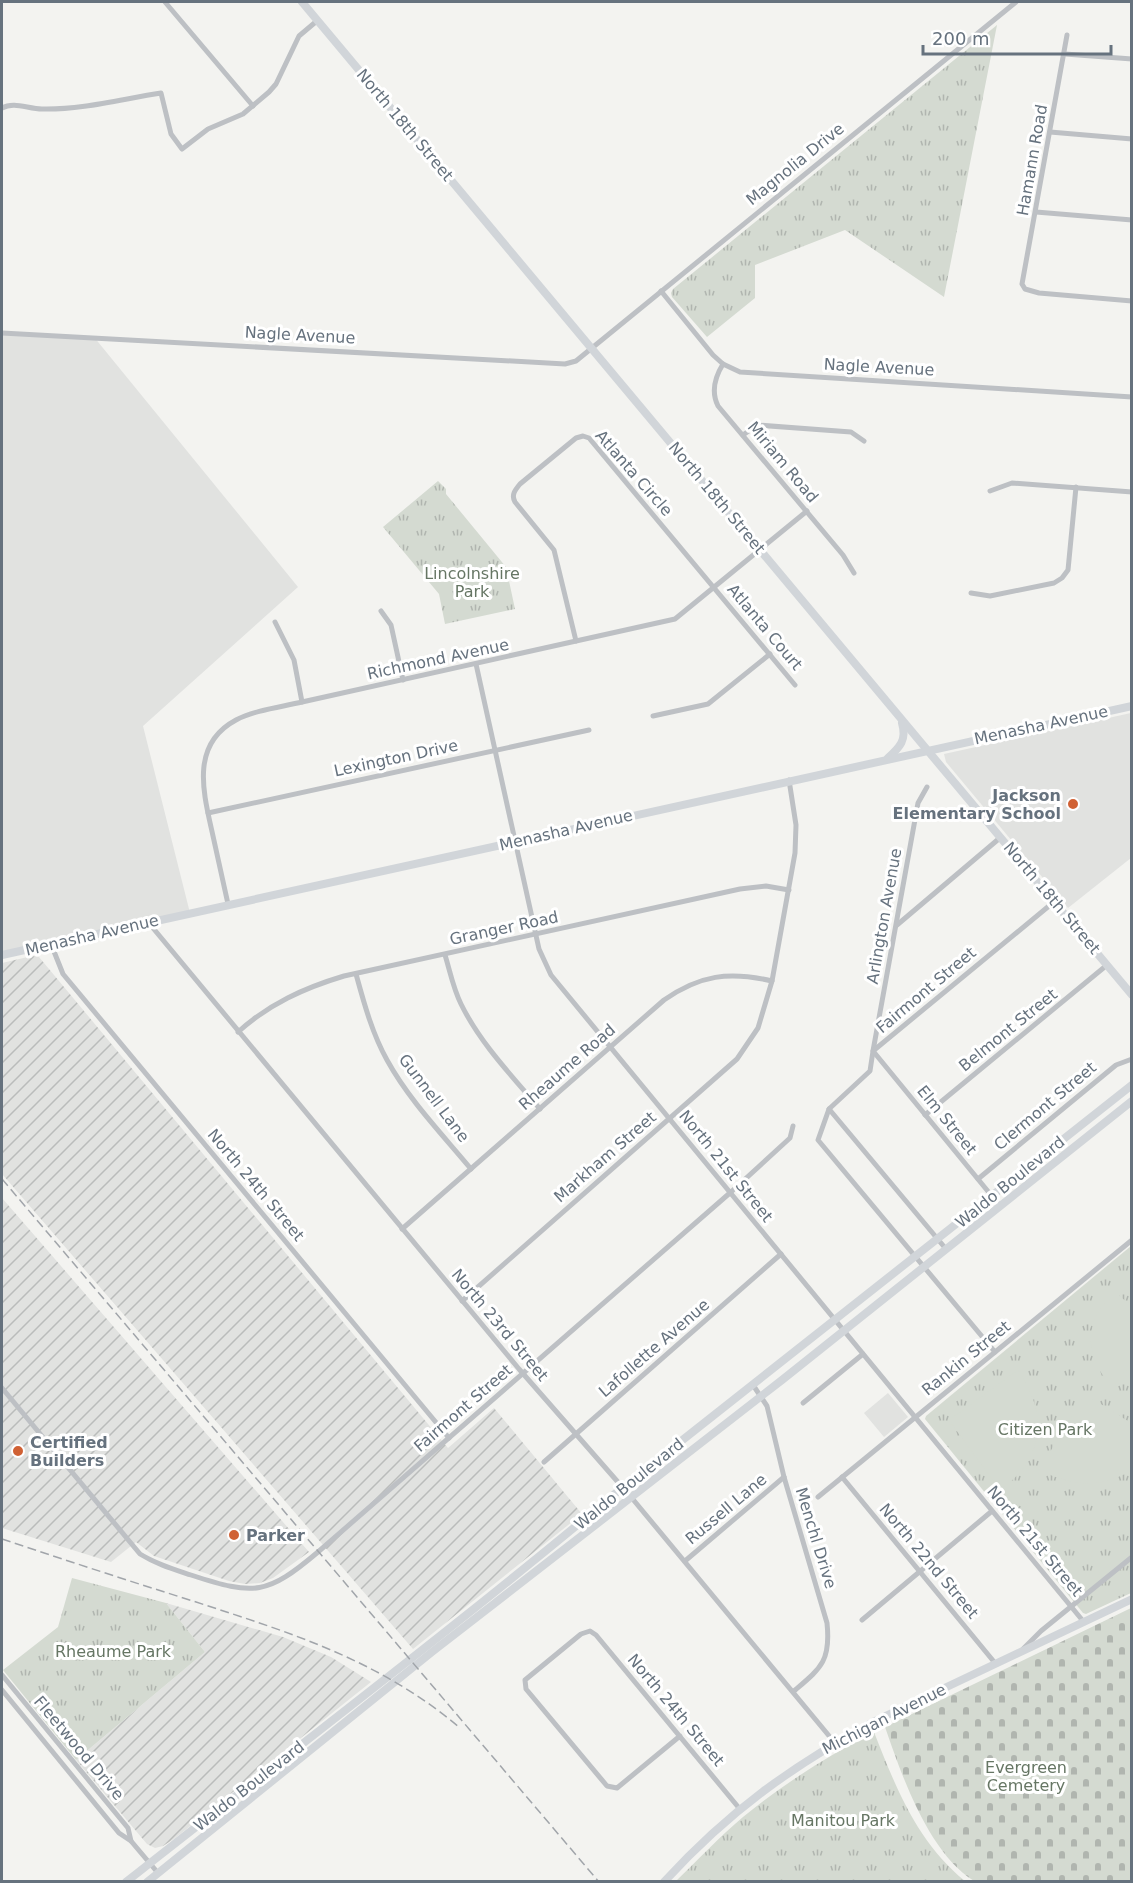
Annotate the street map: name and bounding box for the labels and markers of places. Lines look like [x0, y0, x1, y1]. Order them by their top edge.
place label: Jackson Elementary School [893, 786, 1061, 823]
marker: Jackson Elementary School [1066, 797, 1080, 811]
place label: Certified Builders [30, 1433, 108, 1470]
marker: Certified Builders [11, 1444, 25, 1458]
place label: Parker [246, 1526, 305, 1545]
marker: Parker [227, 1528, 241, 1542]

